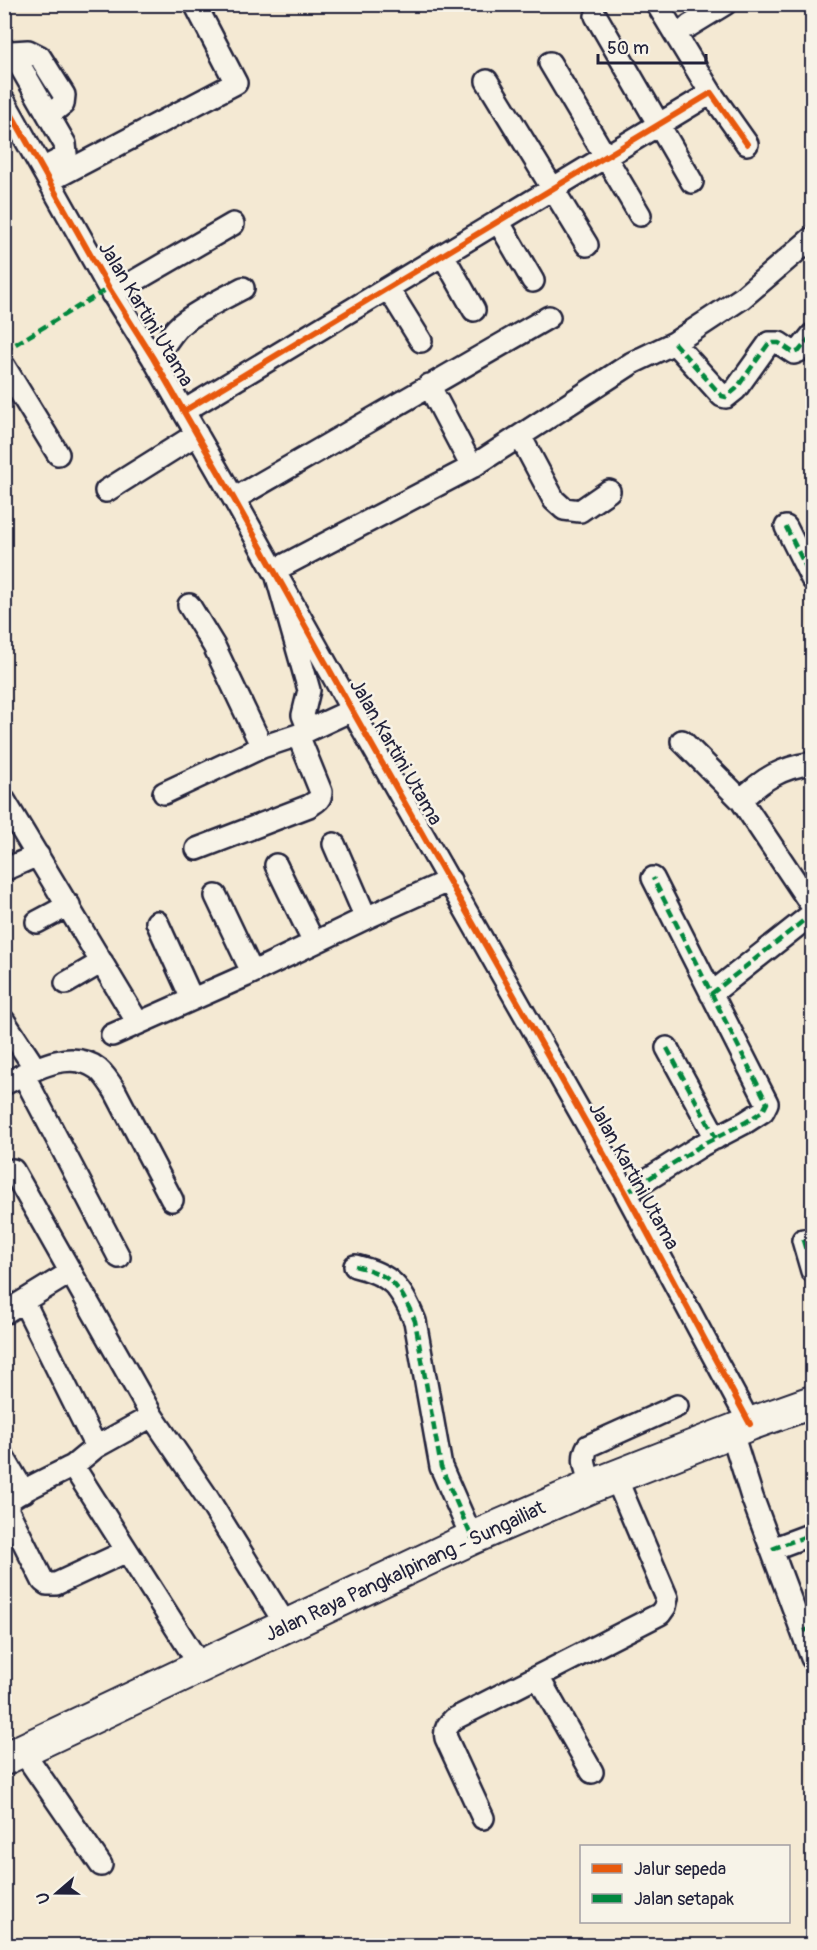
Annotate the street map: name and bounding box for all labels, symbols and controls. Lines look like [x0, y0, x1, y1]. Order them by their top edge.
scale bar [598, 27, 706, 65]
text: 50 m [607, 37, 649, 60]
street label: Jalan Kartini Utama [93, 237, 199, 391]
street label: Jalan Kartini Utama [344, 674, 448, 830]
street label: Jalan Kartini Utama [583, 1098, 685, 1254]
street label: Jalan Raya Pangkalpinang - Sungailiat [261, 1495, 550, 1647]
legend [580, 1845, 790, 1923]
text: Jalur sepeda [634, 1858, 726, 1881]
north arrow [27, 1863, 87, 1923]
text: Jalan setapak [634, 1888, 735, 1911]
text: U [32, 1889, 55, 1906]

